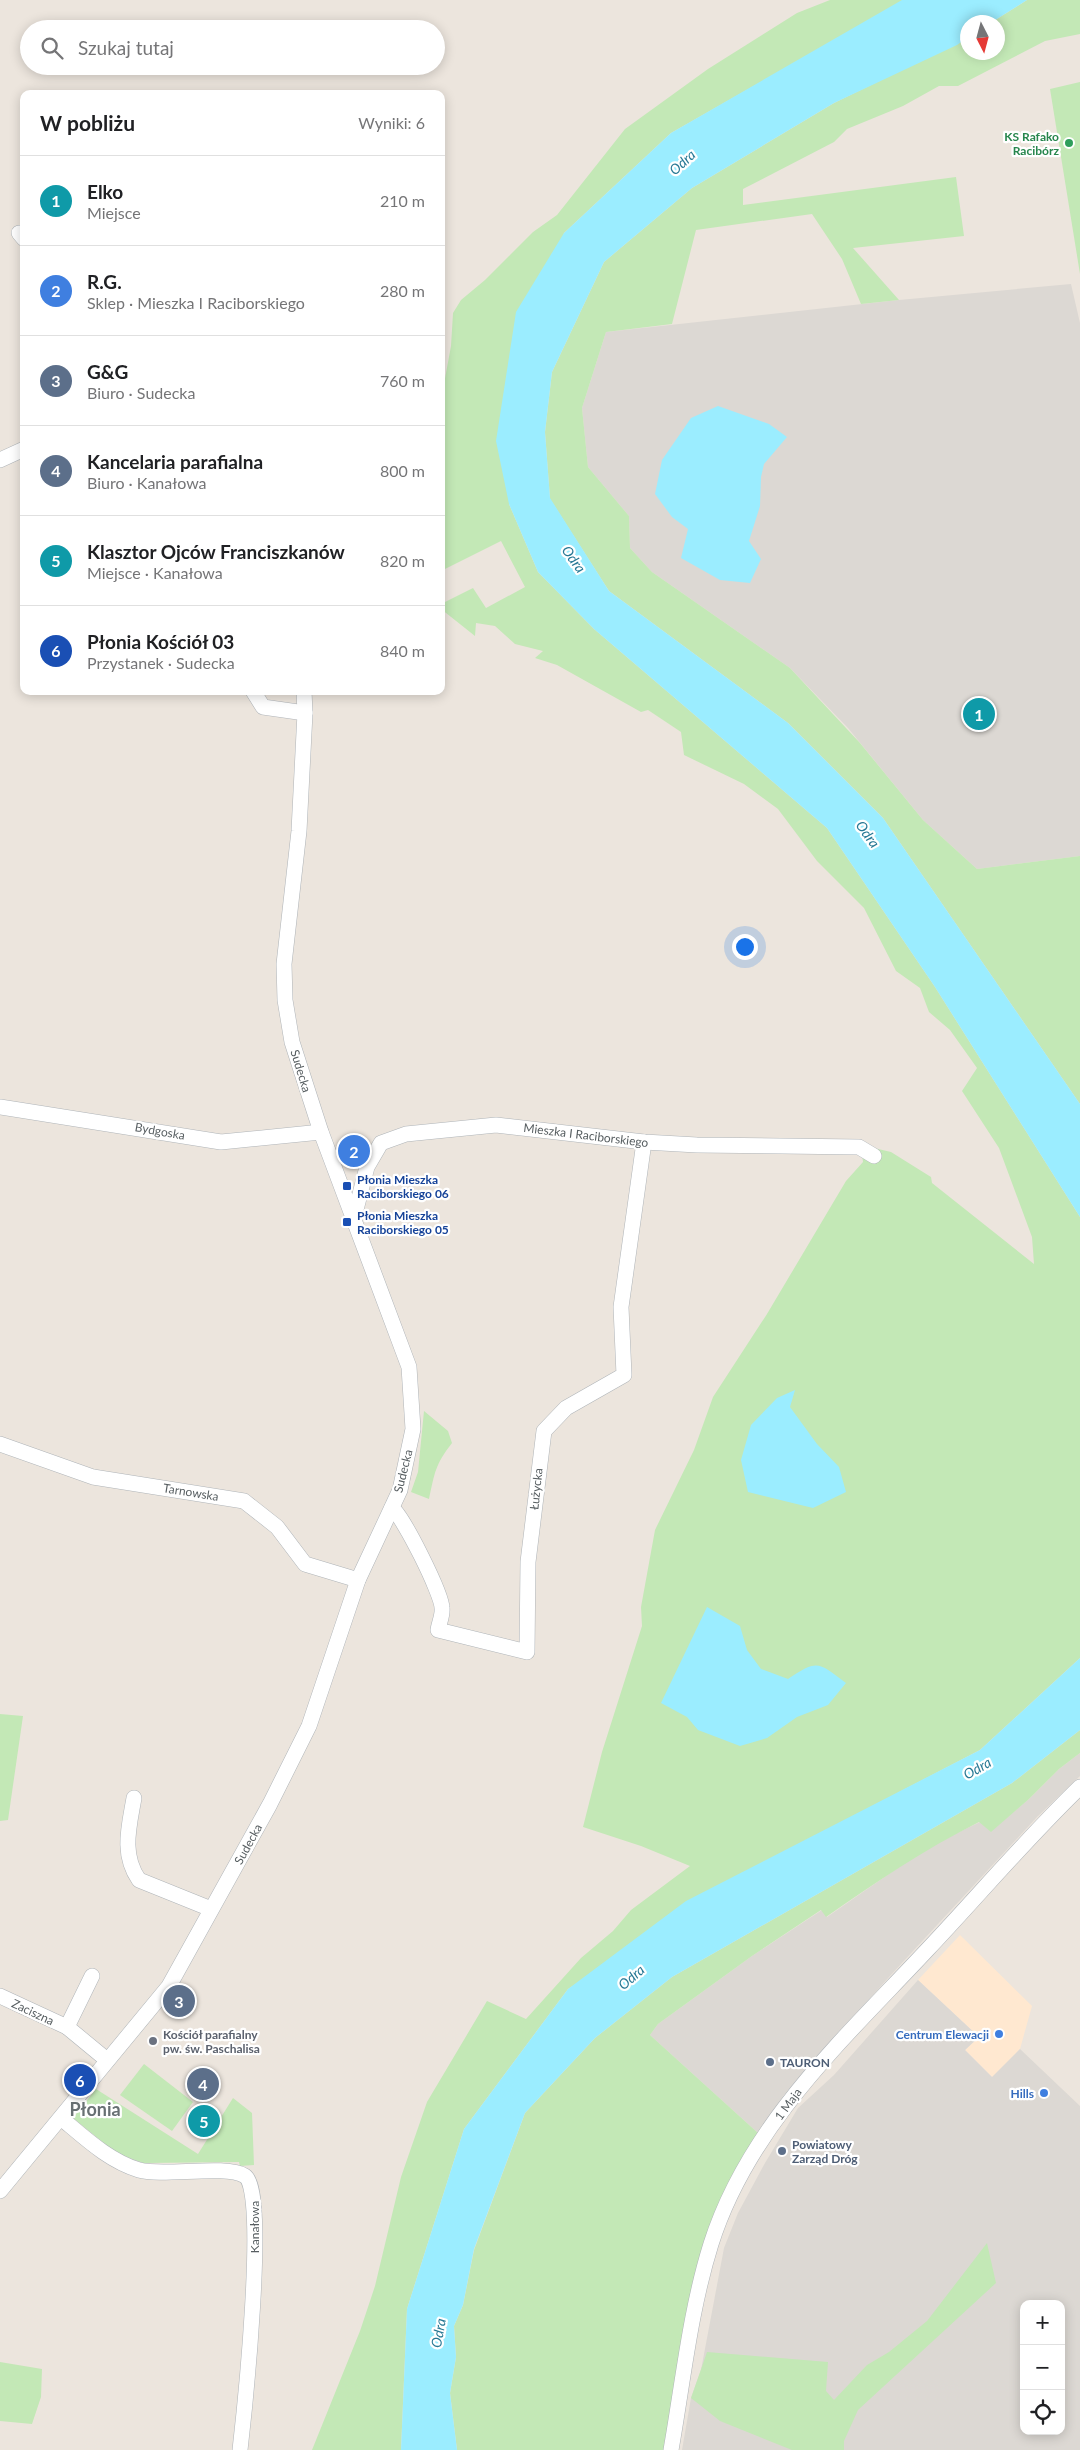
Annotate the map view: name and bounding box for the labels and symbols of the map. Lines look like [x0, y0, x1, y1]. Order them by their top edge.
north arrow [960, 15, 1005, 60]
place label: KS Rafako Racibórz [1004, 129, 1059, 158]
marker: KS Rafako Racibórz [1063, 137, 1075, 149]
water label: Odra [665, 146, 699, 178]
water label: Odra [558, 542, 590, 576]
pin: 1 [963, 695, 995, 733]
water label: Odra [852, 817, 884, 851]
your location [732, 934, 758, 960]
street label: Sudecka [287, 1048, 315, 1094]
street label: Bydgoska [134, 1119, 186, 1143]
street label: Mieszka I Raciborskiego [523, 1120, 650, 1150]
pin: 2 [338, 1132, 370, 1170]
place label: Płonia Mieszka Raciborskiego 06 [357, 1172, 449, 1201]
marker: Płonia Mieszka Raciborskiego 06 [341, 1180, 353, 1192]
place label: Płonia Mieszka Raciborskiego 05 [357, 1208, 449, 1237]
marker: Płonia Mieszka Raciborskiego 05 [341, 1216, 353, 1228]
street label: Sudecka [390, 1448, 416, 1494]
street label: Łużycka [526, 1467, 546, 1511]
street label: Tarnowska [162, 1480, 220, 1504]
water label: Odra [960, 1753, 994, 1783]
street label: Sudecka [231, 1821, 265, 1867]
water label: Odra [614, 1961, 648, 1993]
pin: 3 [163, 1982, 195, 2020]
street label: Zaciszna [9, 1996, 57, 2028]
place label: Kościół parafialny pw. św. Paschalisa [163, 2027, 260, 2056]
place label: Centrum Elewacji [896, 2027, 989, 2042]
marker: Centrum Elewacji [993, 2028, 1005, 2040]
marker: Kościół parafialny pw. św. Paschalisa [147, 2035, 159, 2047]
place label: TAURON [780, 2055, 830, 2070]
marker: TAURON [764, 2056, 776, 2068]
pin: 6 [64, 2061, 96, 2099]
pin: 4 [187, 2065, 219, 2103]
street label: 1 Maja [771, 2085, 805, 2123]
place label: Hills [1011, 2086, 1034, 2101]
marker: Hills [1038, 2087, 1050, 2099]
district label: Płonia [69, 2098, 121, 2120]
pin: 5 [188, 2102, 220, 2140]
place label: Powiatowy Zarząd Dróg [792, 2137, 858, 2166]
marker: Powiatowy Zarząd Dróg [776, 2145, 788, 2157]
street label: Kanałowa [247, 2201, 262, 2253]
water label: Odra [427, 2317, 449, 2349]

